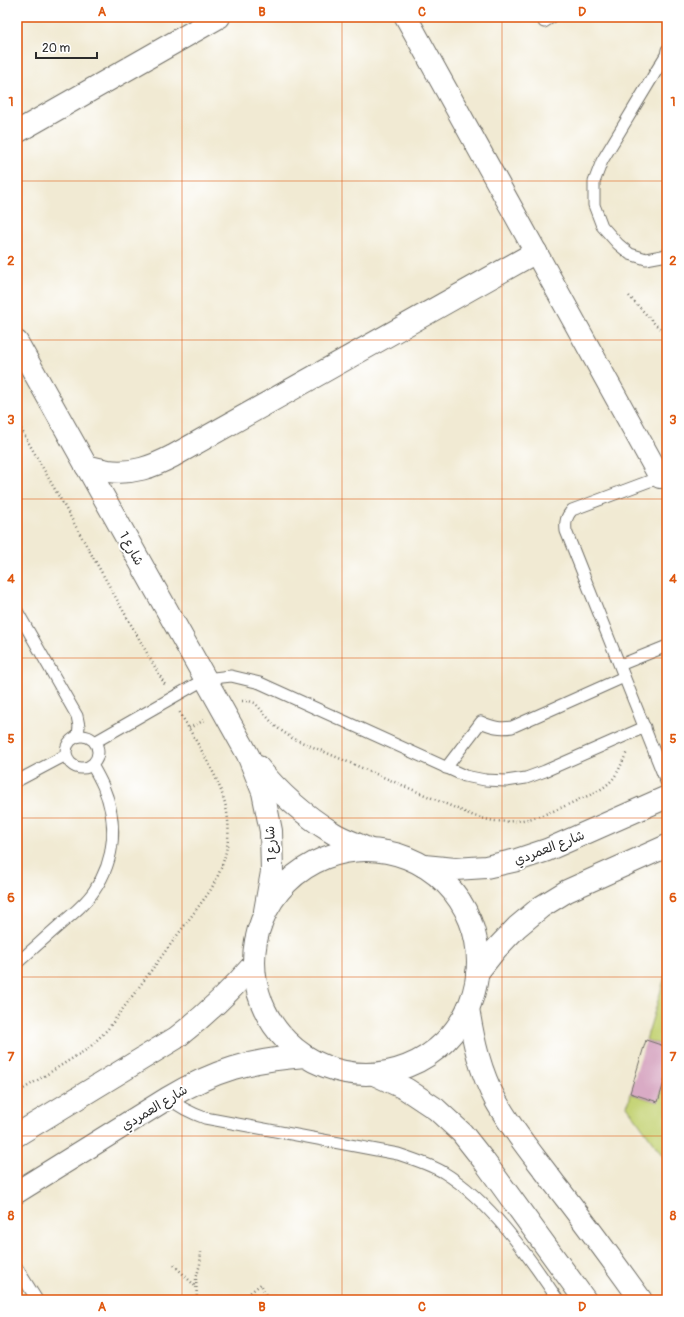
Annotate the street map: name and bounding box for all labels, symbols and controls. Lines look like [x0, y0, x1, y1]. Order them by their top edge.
text: A [98, 4, 107, 20]
text: B [258, 4, 266, 20]
text: C [418, 4, 426, 20]
text: D [578, 4, 586, 20]
scale bar [36, 34, 97, 60]
text: 20 m [42, 41, 71, 56]
text: 1 [8, 94, 14, 110]
text: 1 [670, 94, 676, 110]
text: 2 [7, 253, 15, 269]
text: 2 [669, 253, 677, 269]
text: 3 [7, 412, 15, 428]
text: 3 [669, 412, 677, 428]
street label: شارع 1 [115, 529, 147, 569]
text: 4 [7, 571, 15, 587]
text: 4 [669, 571, 677, 587]
text: 5 [7, 731, 15, 747]
text: 5 [669, 731, 677, 747]
street label: شارع 1 [262, 825, 281, 862]
street label: شارع العمردي [512, 827, 587, 870]
text: 6 [7, 890, 15, 906]
text: 6 [669, 890, 677, 906]
text: 7 [8, 1049, 15, 1065]
text: 7 [670, 1049, 677, 1065]
street label: شارع العمردي [119, 1082, 191, 1135]
text: 8 [8, 1208, 15, 1224]
text: 8 [670, 1208, 677, 1224]
text: A [98, 1299, 107, 1315]
text: B [258, 1299, 266, 1315]
text: C [418, 1299, 426, 1315]
text: D [578, 1299, 586, 1315]

